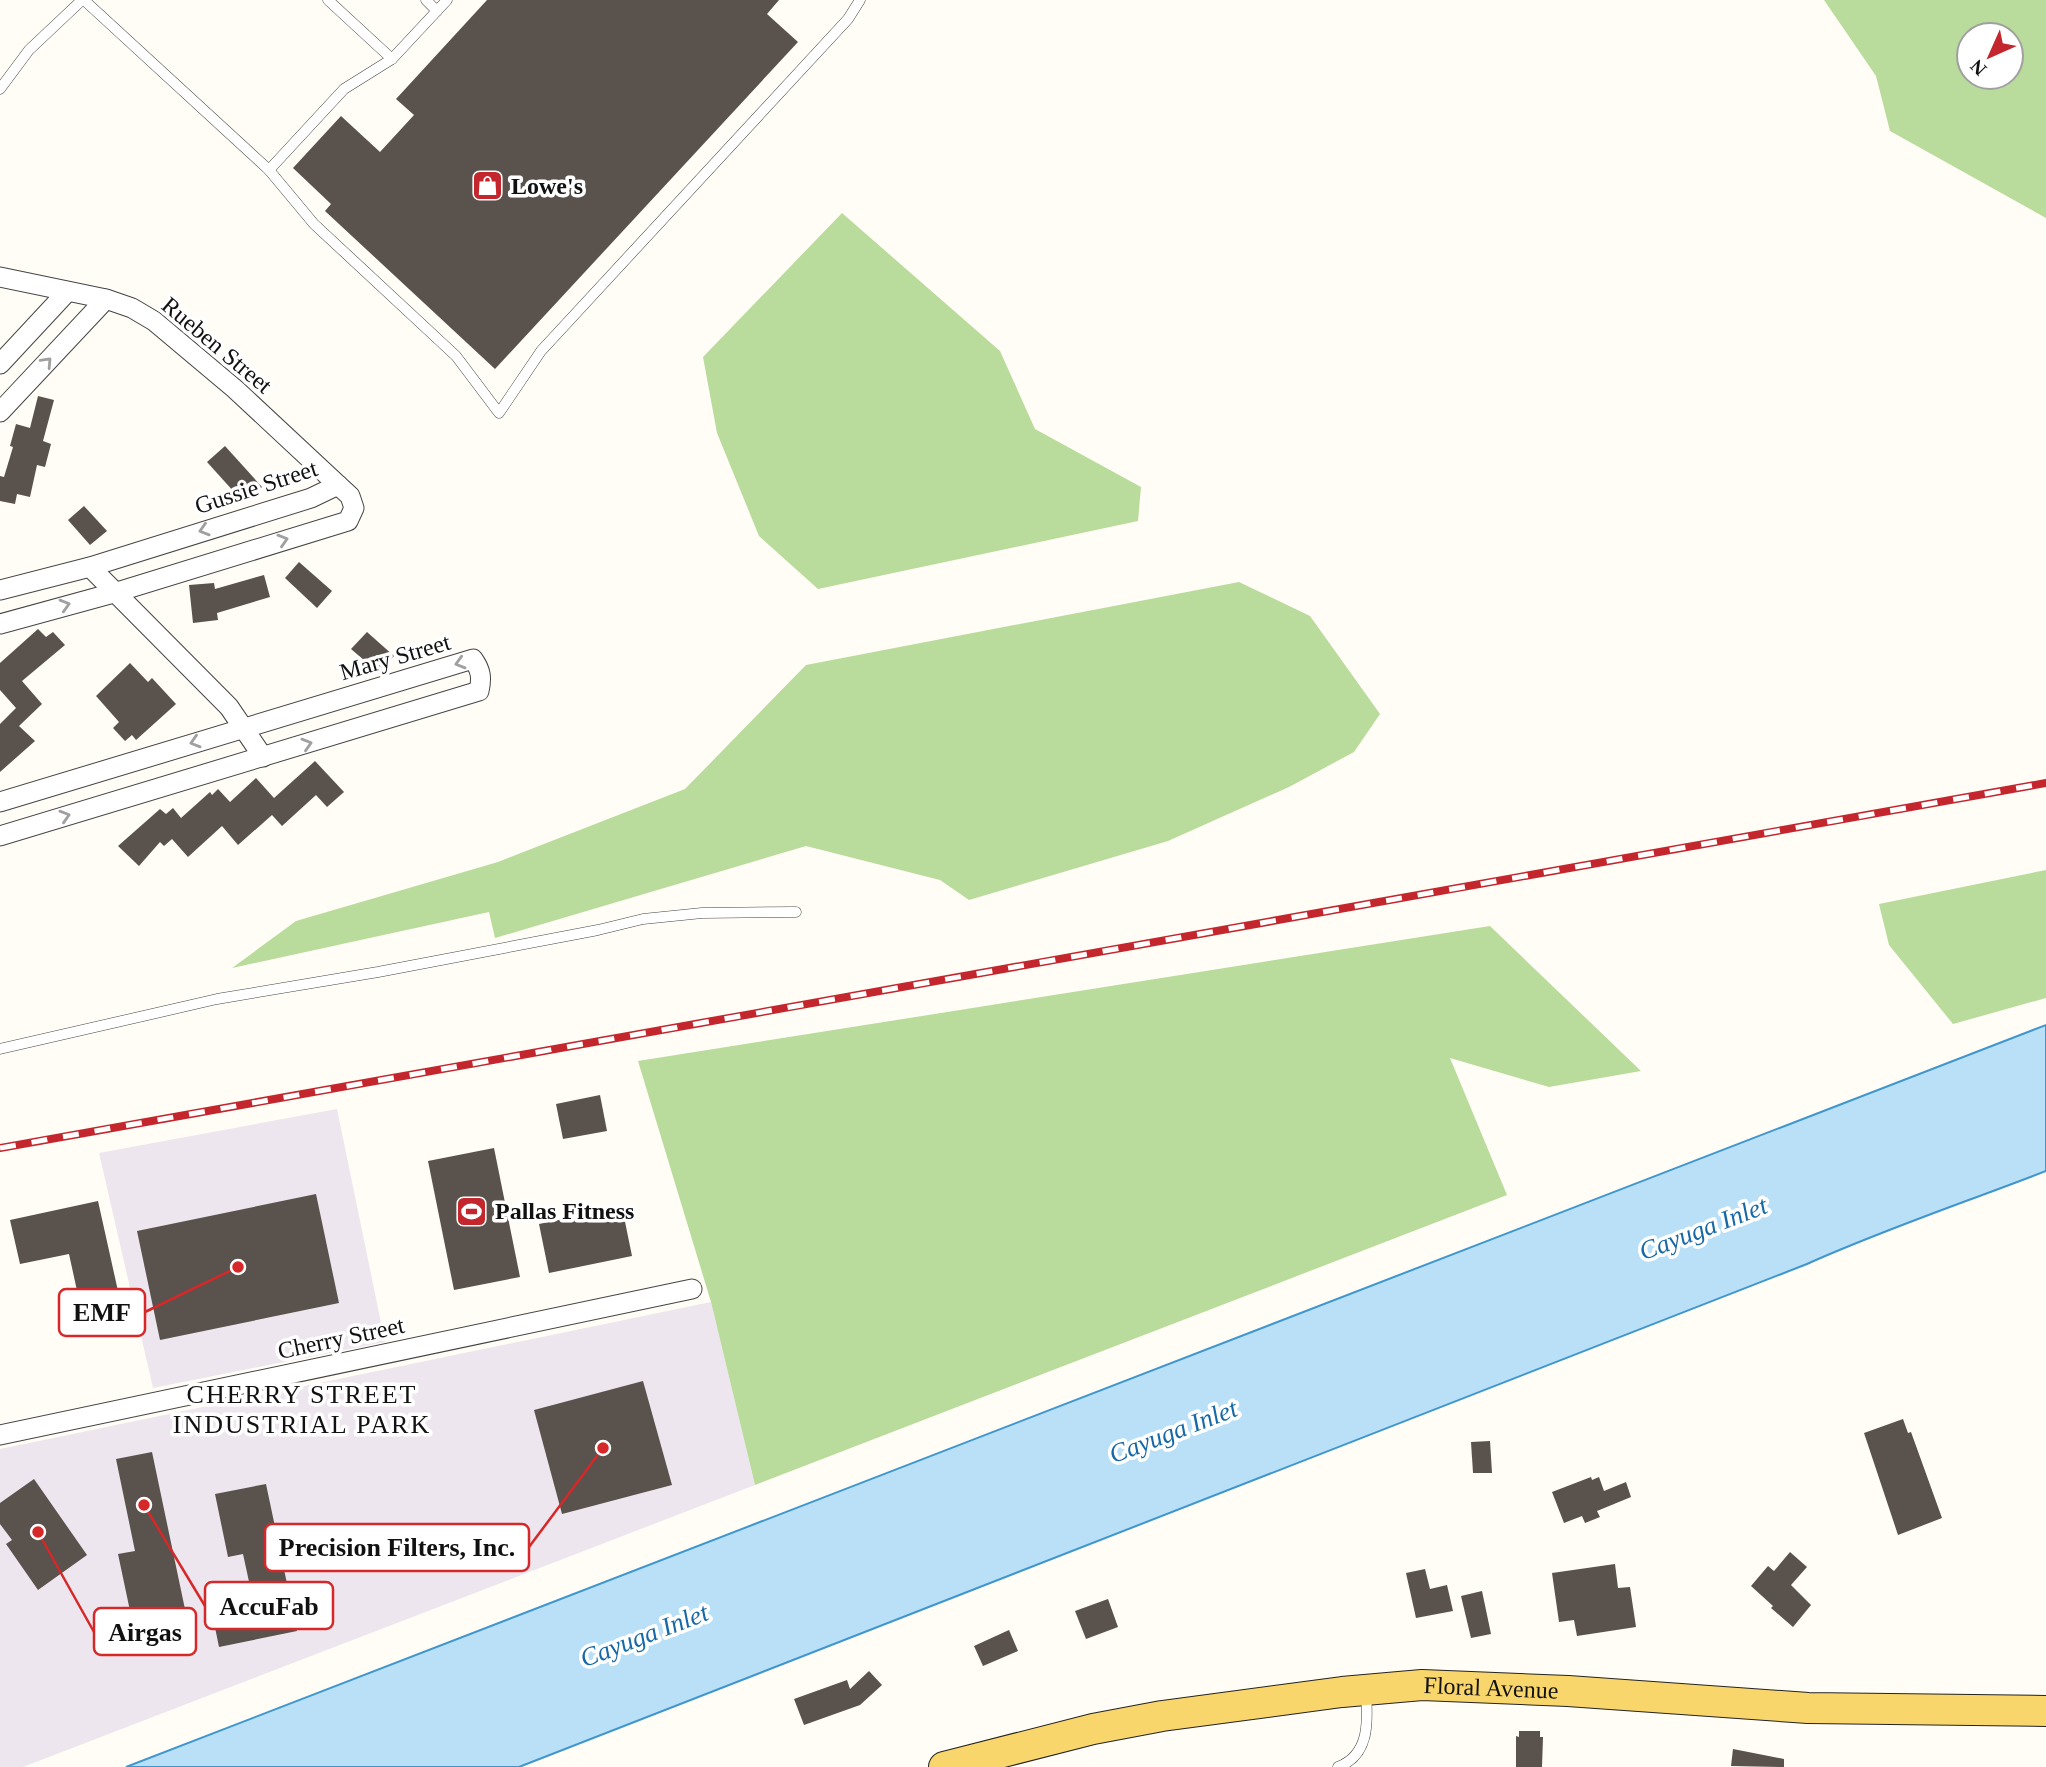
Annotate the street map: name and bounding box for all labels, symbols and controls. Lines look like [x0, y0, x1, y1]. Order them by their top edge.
north arrow [1955, 21, 2025, 91]
text: N [1966, 55, 1991, 80]
shop icon: Lowe's [471, 169, 505, 203]
place label: Lowe's [511, 173, 583, 199]
street label: Rueben Street [157, 292, 277, 399]
one-way arrow [38, 357, 51, 370]
street label: Gussie Street [191, 455, 321, 519]
one-way arrow [198, 522, 210, 537]
one-way arrow [277, 533, 289, 548]
one-way arrow [59, 599, 71, 613]
street label: Mary Street [337, 629, 454, 685]
one-way arrow [454, 655, 466, 670]
one-way arrow [189, 734, 202, 748]
one-way arrow [301, 737, 313, 752]
one-way arrow [59, 810, 71, 825]
water label: Cayuga Inlet [1635, 1190, 1772, 1266]
sports icon: Pallas Fitness [455, 1194, 489, 1228]
place label: Pallas Fitness [495, 1198, 634, 1224]
callout: EMF [59, 1289, 145, 1336]
text: EMF [73, 1298, 131, 1327]
street label: Cherry Street [275, 1312, 407, 1364]
district label: CHERRY STREET INDUSTRIAL PARK [173, 1380, 431, 1439]
water label: Cayuga Inlet [1105, 1393, 1242, 1469]
callout: Precision Filters, Inc. [265, 1524, 529, 1571]
text: Precision Filters, Inc. [279, 1533, 515, 1562]
callout: AccuFab [205, 1582, 333, 1629]
text: AccuFab [219, 1592, 319, 1621]
water label: Cayuga Inlet [576, 1597, 713, 1673]
callout: Airgas [94, 1608, 196, 1655]
text: Airgas [108, 1618, 182, 1647]
street label: Floral Avenue [1423, 1672, 1559, 1704]

